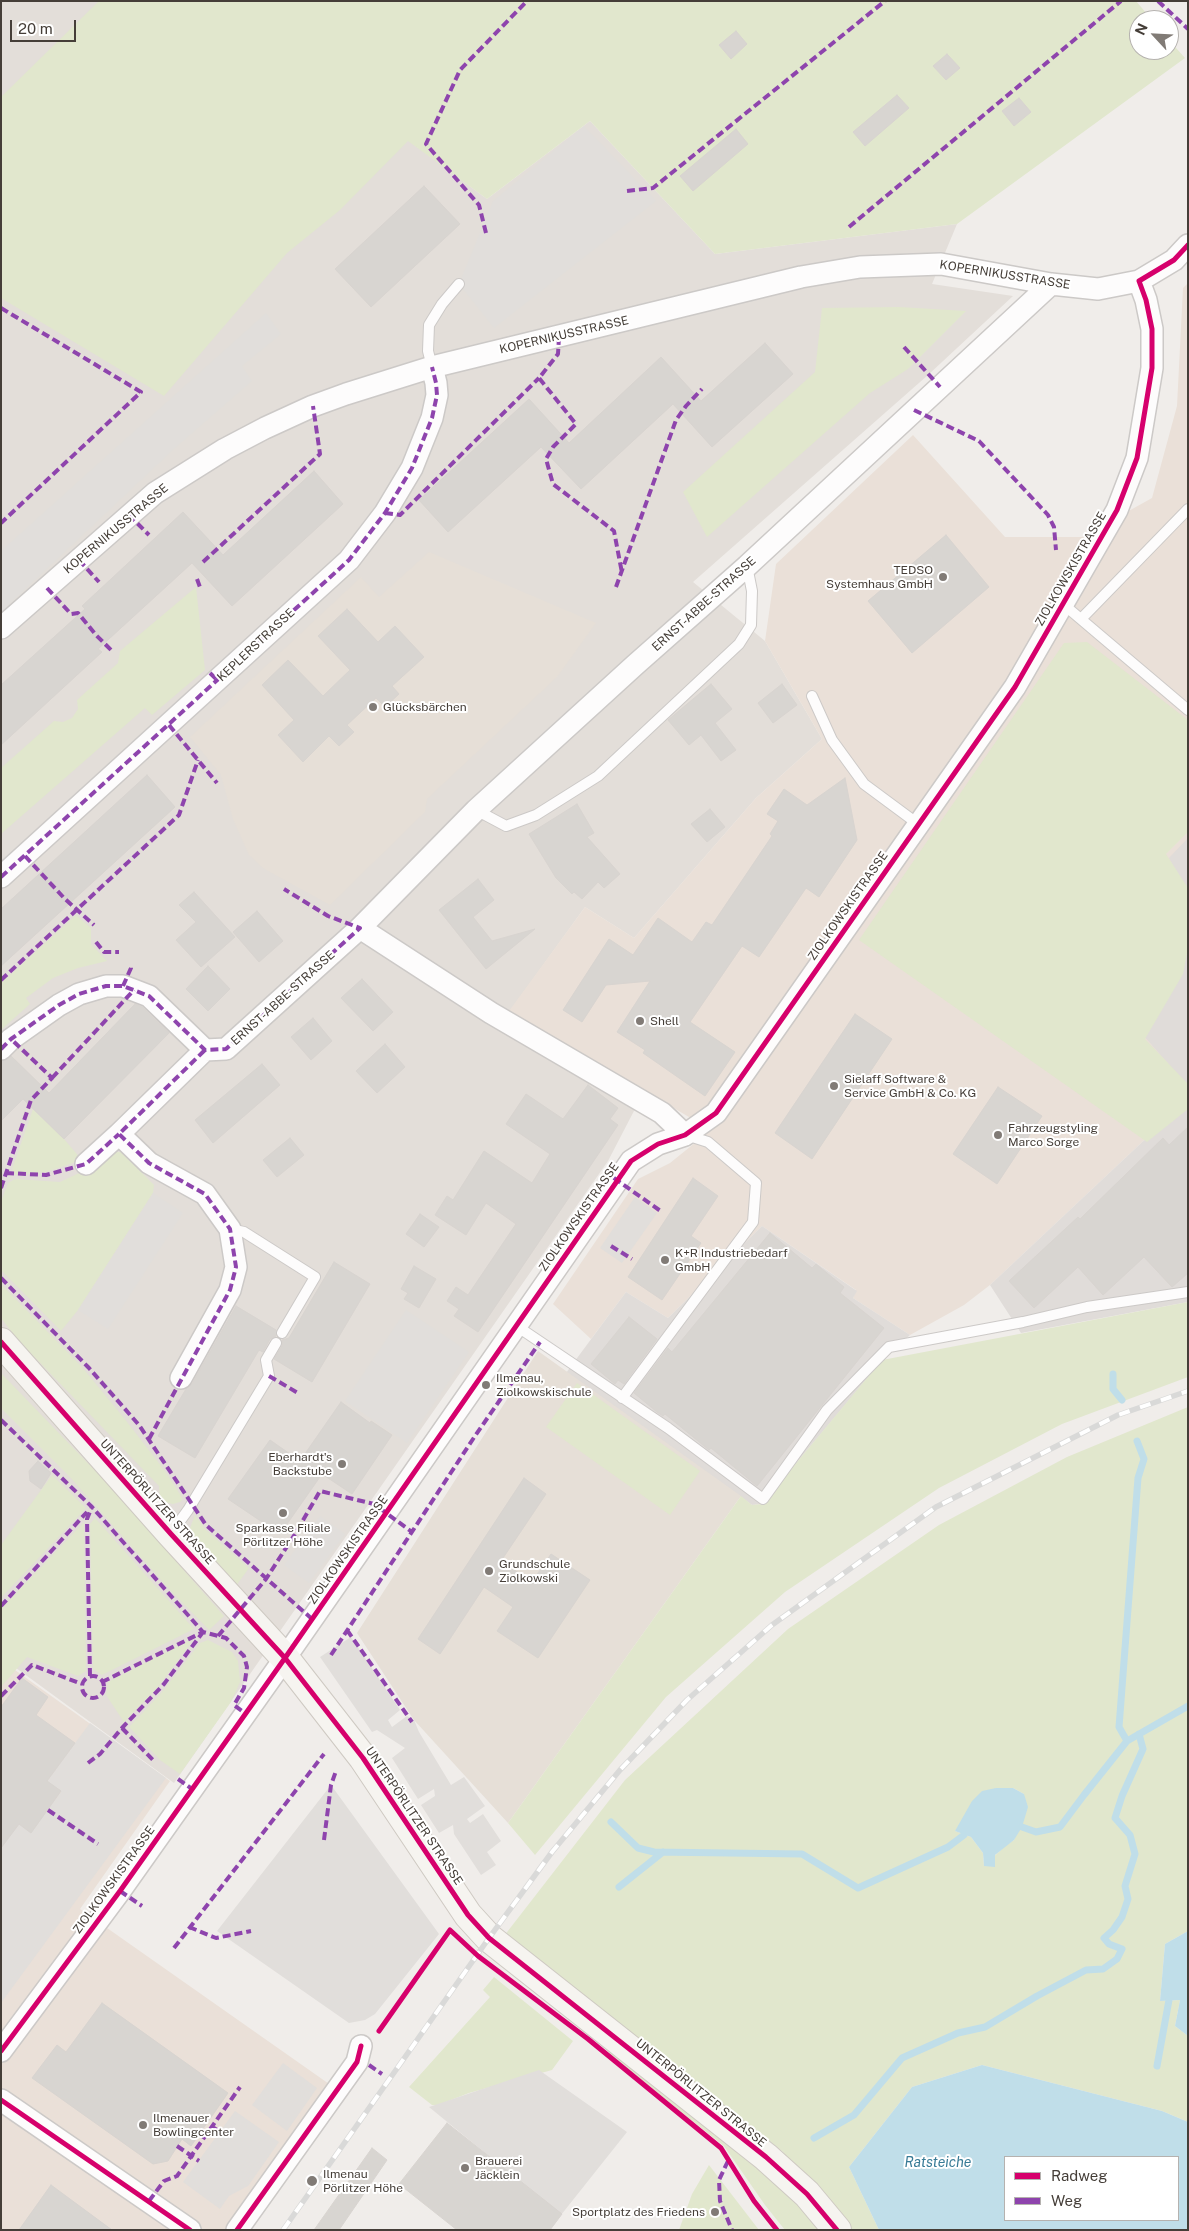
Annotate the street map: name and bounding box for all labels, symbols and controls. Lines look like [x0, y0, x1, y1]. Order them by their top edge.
scale bar [12, 10, 79, 42]
north arrow [1129, 10, 1179, 60]
text: 20 m [18, 20, 53, 37]
text: N [1132, 21, 1151, 37]
street label: KOPERNIKUSSTRASSE [939, 258, 1071, 292]
street label: KOPERNIKUSSTRASSE [498, 313, 630, 357]
street label: KOPERNIKUSSTRASSE [61, 481, 171, 577]
street label: ZIOLKOWSKISTRASSE [1032, 509, 1110, 629]
street label: ERNST-ABBE-STRASSE [649, 554, 759, 654]
place label: TEDSO Systemhaus GmbH [826, 563, 933, 591]
marker: TEDSO Systemhaus GmbH [937, 571, 949, 583]
street label: KEPLERSTRASSE [214, 605, 298, 685]
place label: Glücksbärchen [383, 700, 467, 714]
marker: Glücksbärchen [367, 701, 379, 713]
street label: ZIOLKOWSKISTRASSE [805, 849, 891, 963]
street label: ERNST-ABBE-STRASSE [228, 948, 338, 1048]
place label: Shell [650, 1014, 679, 1028]
marker: Shell [634, 1015, 646, 1027]
place label: Sielaff Software & Service GmbH & Co. KG [844, 1072, 976, 1100]
marker: Sielaff Software & Service GmbH & Co. KG [828, 1080, 840, 1092]
place label: Fahrzeugstyling Marco Sorge [1008, 1121, 1098, 1149]
marker: Fahrzeugstyling Marco Sorge [992, 1129, 1004, 1141]
street label: ZIOLKOWSKISTRASSE [536, 1160, 622, 1274]
place label: K+R Industriebedarf GmbH [675, 1246, 788, 1274]
marker: K+R Industriebedarf GmbH [659, 1254, 671, 1266]
place label: Ilmenau, Ziolkowskischule [496, 1371, 592, 1399]
marker: Ilmenau, Ziolkowskischule [480, 1379, 492, 1391]
street label: UNTERPÖRLITZER STRASSE [97, 1436, 217, 1568]
place label: Eberhardt's Backstube [268, 1450, 332, 1478]
marker: Eberhardt's Backstube [336, 1458, 348, 1470]
street label: ZIOLKOWSKISTRASSE [305, 1493, 391, 1607]
marker: Sparkasse Filiale Pörlitzer Höhe [277, 1507, 289, 1519]
place label: Sparkasse Filiale Pörlitzer Höhe [236, 1521, 330, 1549]
place label: Grundschule Ziolkowski [499, 1557, 570, 1585]
marker: Grundschule Ziolkowski [483, 1565, 495, 1577]
street label: UNTERPÖRLITZER STRASSE [362, 1744, 466, 1888]
street label: ZIOLKOWSKISTRASSE [70, 1823, 158, 1937]
street label: UNTERPÖRLITZER STRASSE [633, 2036, 769, 2150]
place label: Ilmenauer Bowlingcenter [153, 2111, 234, 2139]
marker: Ilmenauer Bowlingcenter [137, 2119, 149, 2131]
place label: Brauerei Jäcklein [475, 2154, 522, 2182]
water label: Ratsteiche [905, 2155, 971, 2171]
legend [1004, 2156, 1179, 2221]
marker: Brauerei Jäcklein [459, 2162, 471, 2174]
place label: Ilmenau Pörlitzer Höhe [323, 2167, 403, 2195]
text: Radweg [1051, 2167, 1108, 2184]
marker: Ilmenau Pörlitzer Höhe [305, 2174, 319, 2188]
text: Weg [1051, 2192, 1082, 2209]
place label: Sportplatz des Friedens [572, 2205, 705, 2219]
marker: Sportplatz des Friedens [709, 2206, 721, 2218]

